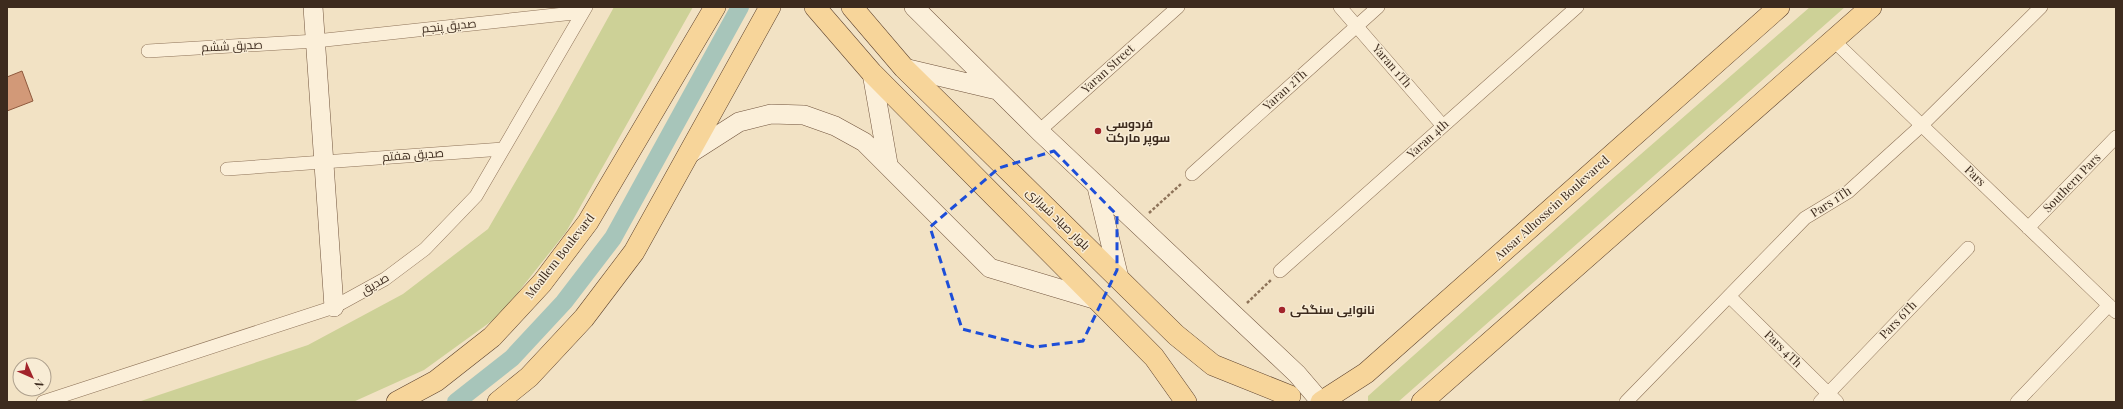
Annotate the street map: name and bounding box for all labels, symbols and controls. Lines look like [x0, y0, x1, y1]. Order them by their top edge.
street label: صدیق پنجم [421, 14, 477, 38]
street label: صدیق ششم [201, 35, 263, 56]
street label: Yaran 1Th [1369, 39, 1416, 90]
street label: Yaran Street [1077, 40, 1138, 97]
street label: Yaran 2Th [1258, 65, 1310, 114]
place label: فردوسی سوپر مارکت [1106, 115, 1170, 147]
street label: Yaran 4th [1402, 115, 1452, 162]
marker: فردوسی سوپر مارکت [1093, 126, 1103, 136]
street label: صدیق هفتم [382, 144, 444, 165]
street label: Southern Pars [2039, 149, 2104, 215]
street label: Ansar Alhossein Boulevared [1490, 151, 1612, 264]
street label: Pars [1962, 161, 1990, 189]
street label: Pars 1Th [1807, 182, 1854, 220]
street label: بلوار صیاد شیرازی [1023, 184, 1094, 253]
street label: Moallem Boulevard [521, 210, 597, 301]
street label: صدیق [357, 269, 392, 298]
street label: Pars 6Th [1875, 297, 1919, 342]
place label: نانوایی سنگکی [1290, 301, 1375, 318]
marker: نانوایی سنگکی [1277, 305, 1287, 315]
street label: Pars 4Th [1761, 326, 1806, 370]
north arrow [12, 357, 52, 397]
text: N [31, 376, 48, 393]

